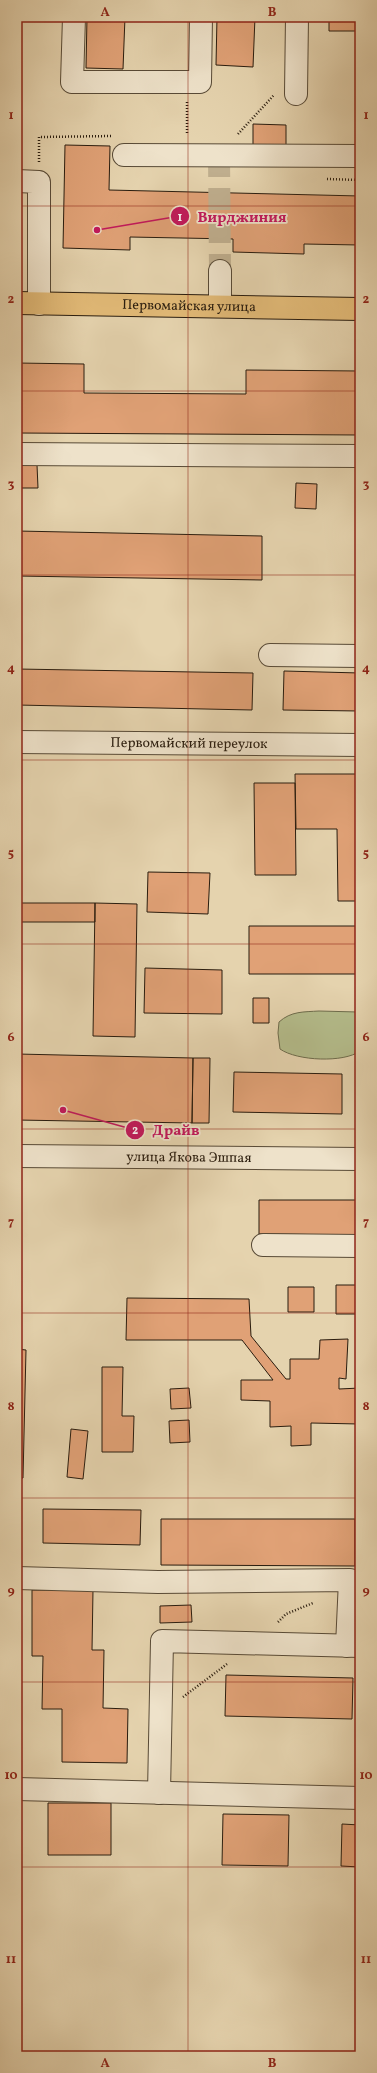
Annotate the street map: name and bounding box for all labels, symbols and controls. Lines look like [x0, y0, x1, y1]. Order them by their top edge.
text: A [100, 4, 110, 22]
text: B [268, 4, 277, 22]
text: 1 [8, 107, 14, 125]
text: 1 [363, 107, 369, 125]
callout: Вирджиния [170, 203, 295, 230]
text: Вирджиния [197, 208, 287, 229]
text: 1 [178, 210, 183, 226]
text: 2 [8, 291, 15, 309]
text: 2 [363, 291, 370, 309]
street label: Первомайская улица [122, 295, 256, 317]
text: 3 [8, 476, 15, 494]
text: 3 [363, 476, 370, 494]
text: 4 [7, 660, 15, 678]
text: 4 [362, 660, 370, 678]
street label: Первомайский переулок [110, 733, 268, 754]
text: 5 [8, 845, 14, 863]
text: 5 [363, 845, 369, 863]
text: 6 [7, 1029, 15, 1047]
text: 6 [362, 1029, 370, 1047]
callout: Драйв [125, 1116, 208, 1143]
text: Драйв [152, 1121, 200, 1142]
text: 2 [132, 1123, 138, 1139]
street label: улица Якова Эшпая [126, 1147, 252, 1168]
text: 7 [8, 1214, 14, 1232]
text: 7 [363, 1214, 369, 1232]
text: 8 [7, 1398, 15, 1416]
text: 8 [362, 1398, 370, 1416]
text: 9 [7, 1582, 15, 1600]
text: 9 [362, 1582, 370, 1600]
text: 10 [4, 1767, 18, 1785]
text: 10 [359, 1767, 373, 1785]
text: 11 [6, 1951, 16, 1969]
text: 11 [361, 1951, 371, 1969]
text: A [100, 2055, 110, 2073]
text: B [268, 2055, 277, 2073]

